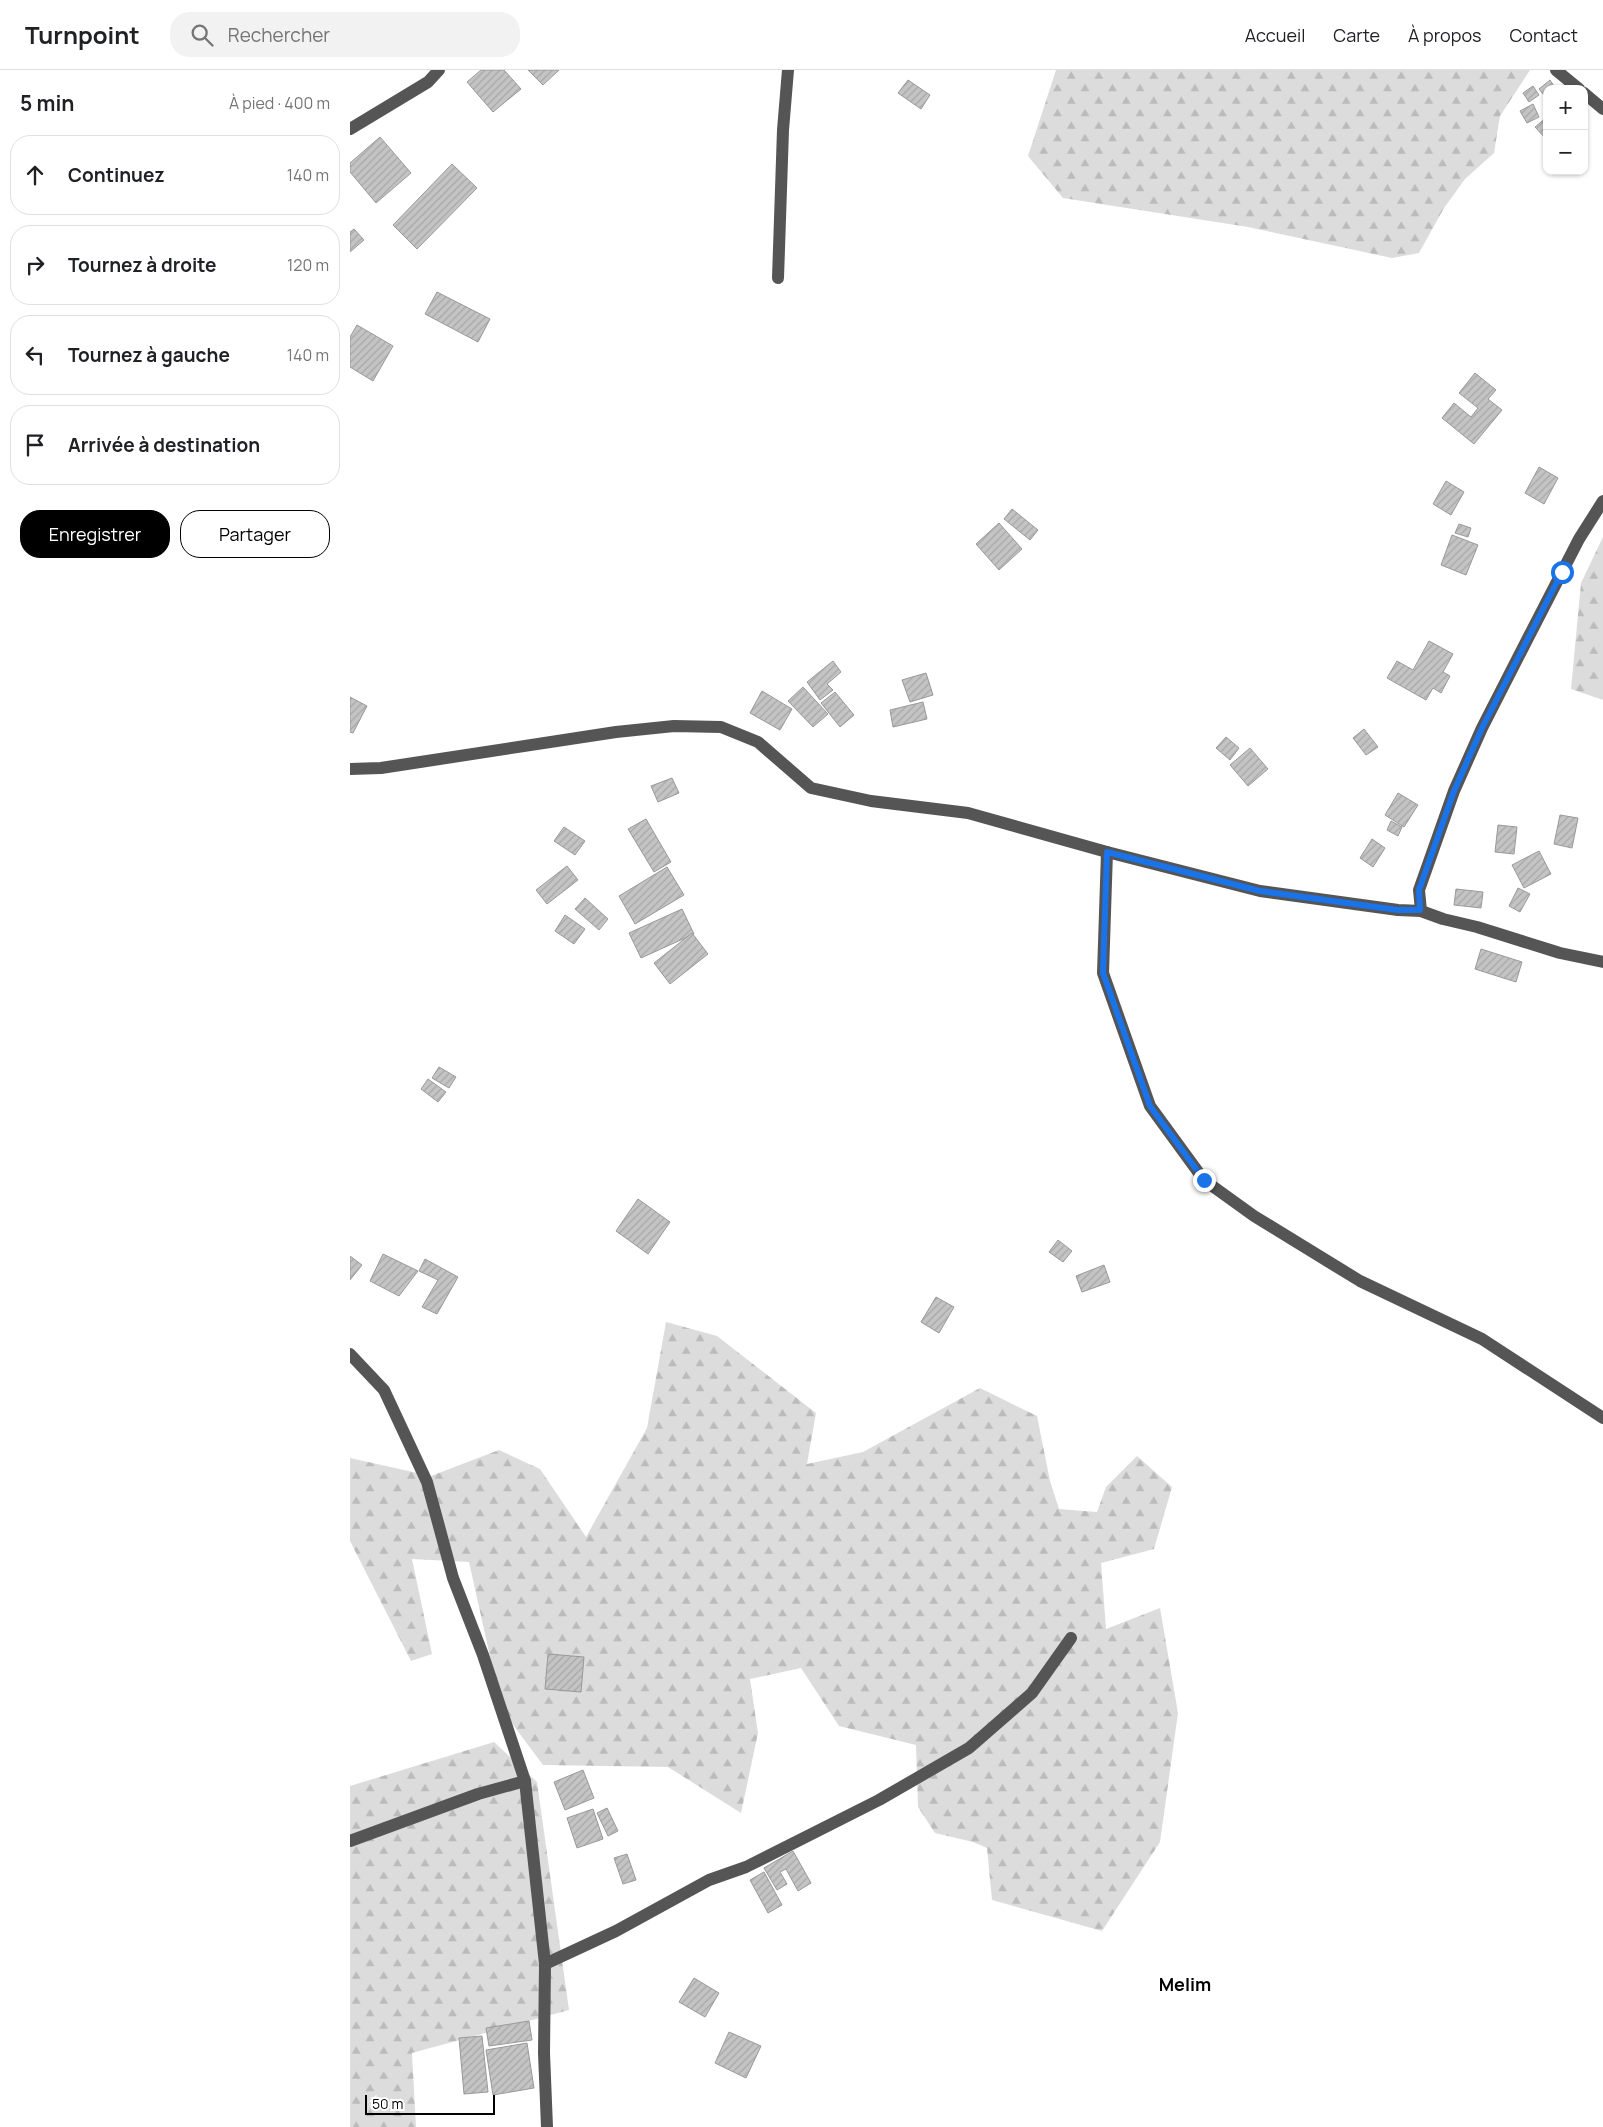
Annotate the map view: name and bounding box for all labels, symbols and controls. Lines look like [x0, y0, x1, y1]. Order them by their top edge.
search box [170, 12, 520, 57]
text: Turnpoint [25, 18, 140, 51]
icon: search [188, 21, 216, 49]
text: Rechercher [228, 22, 330, 48]
text: Accueil [1245, 23, 1305, 47]
text: Carte [1333, 23, 1380, 47]
text: À propos [1408, 23, 1481, 47]
text: Contact [1509, 23, 1578, 47]
map controls [1543, 85, 1588, 175]
button: + [1543, 85, 1588, 130]
text: 5 min [20, 89, 74, 117]
text: À pied · 400 m [229, 92, 330, 114]
button: − [1543, 130, 1588, 175]
icon: ahead [21, 161, 49, 189]
text: Continuez [68, 162, 165, 188]
text: 140 m [287, 164, 329, 186]
icon: right [21, 251, 49, 279]
text: Tournez à droite [68, 252, 216, 278]
text: 120 m [287, 254, 329, 276]
icon: left [21, 341, 49, 369]
text: Tournez à gauche [68, 342, 230, 368]
text: 140 m [287, 344, 329, 366]
icon: arrive [21, 431, 49, 459]
text: Arrivée à destination [68, 432, 260, 458]
button: Enregistrer [20, 510, 170, 558]
button: Partager [180, 510, 330, 558]
route start [1551, 561, 1574, 584]
route end [1193, 1169, 1216, 1192]
district label: Melim [1159, 1972, 1211, 1996]
scale bar [365, 2092, 495, 2115]
text: 50 m [372, 2094, 403, 2113]

